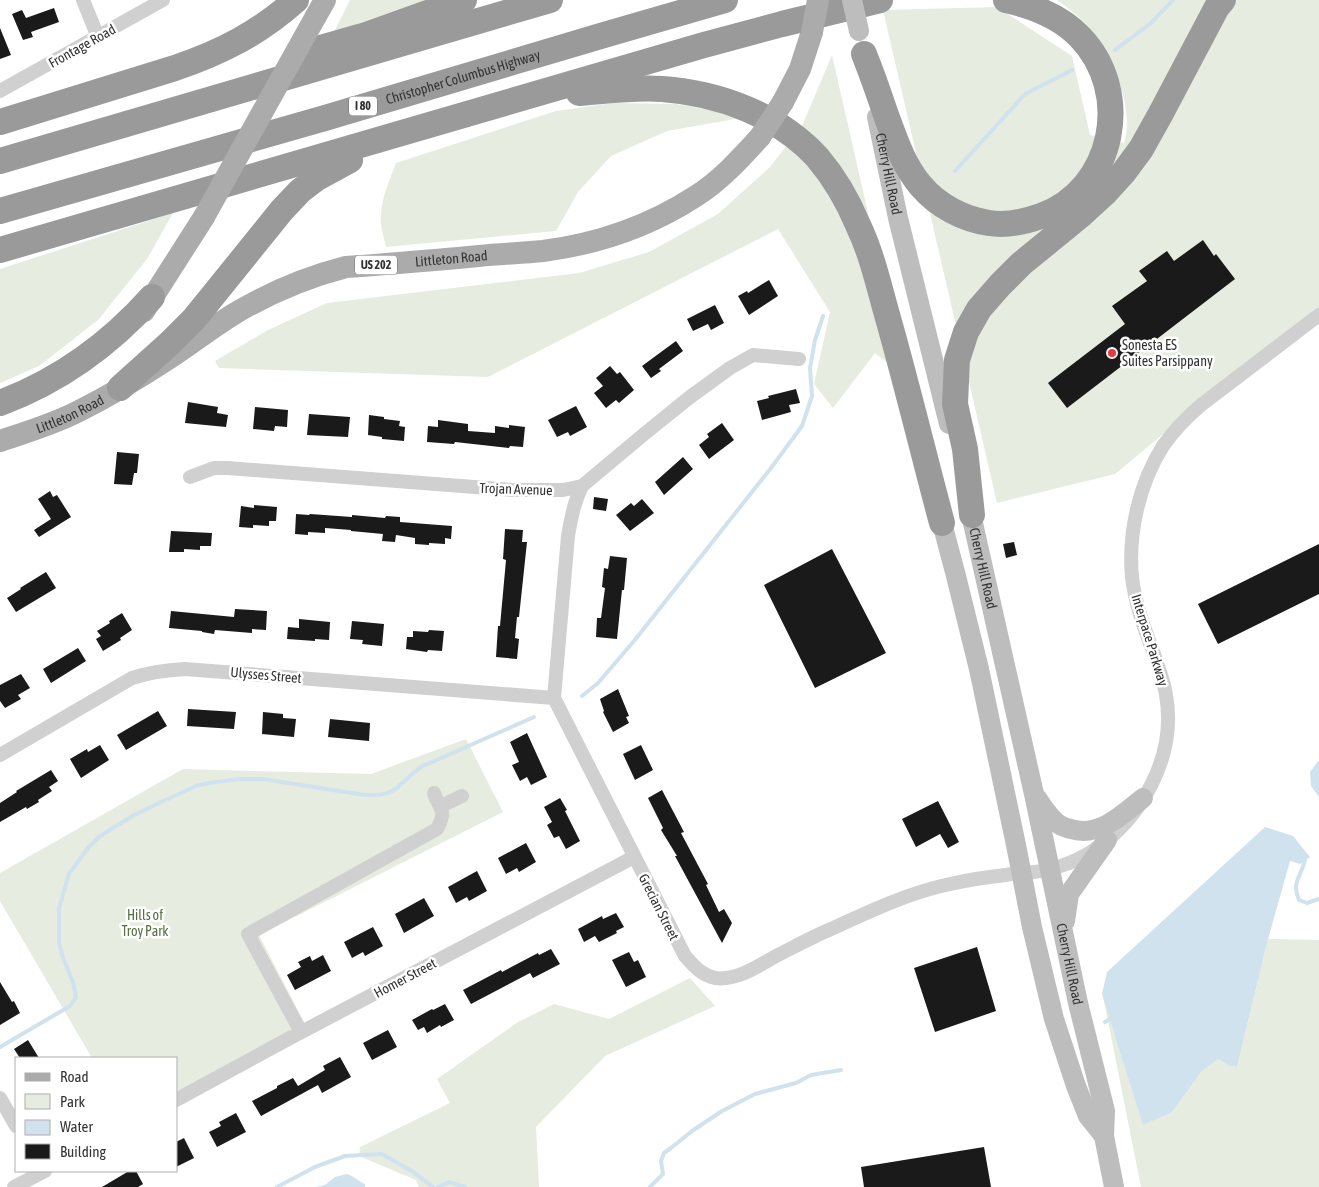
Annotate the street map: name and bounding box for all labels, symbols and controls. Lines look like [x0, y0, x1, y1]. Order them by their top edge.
street label: Frontage Road [46, 21, 118, 71]
street label: Christopher Columbus Highway [384, 46, 542, 107]
road number: I 80 [349, 96, 377, 115]
street label: Cherry Hill Road [873, 132, 905, 216]
street label: Littleton Road [414, 247, 488, 270]
road number: US 202 [355, 256, 397, 274]
place label: Sonesta ES Suites Parsippany [1122, 337, 1213, 369]
marker: Sonesta ES Suites Parsippany [1106, 347, 1118, 359]
street label: Littleton Road [34, 392, 106, 436]
street label: Trojan Avenue [479, 480, 553, 498]
street label: Cherry Hill Road [966, 526, 1000, 611]
street label: Interpace Parkway [1128, 592, 1172, 688]
street label: Ulysses Street [230, 664, 302, 686]
street label: Grecian Street [635, 871, 683, 943]
park label: Hills of Troy Park [122, 907, 168, 939]
street label: Cherry Hill Road [1053, 922, 1086, 1006]
street label: Homer Street [371, 955, 439, 1001]
legend [15, 1057, 178, 1172]
text: Road [60, 1068, 89, 1085]
text: Park [60, 1093, 85, 1110]
text: Water [60, 1118, 93, 1135]
text: Building [60, 1143, 106, 1160]

